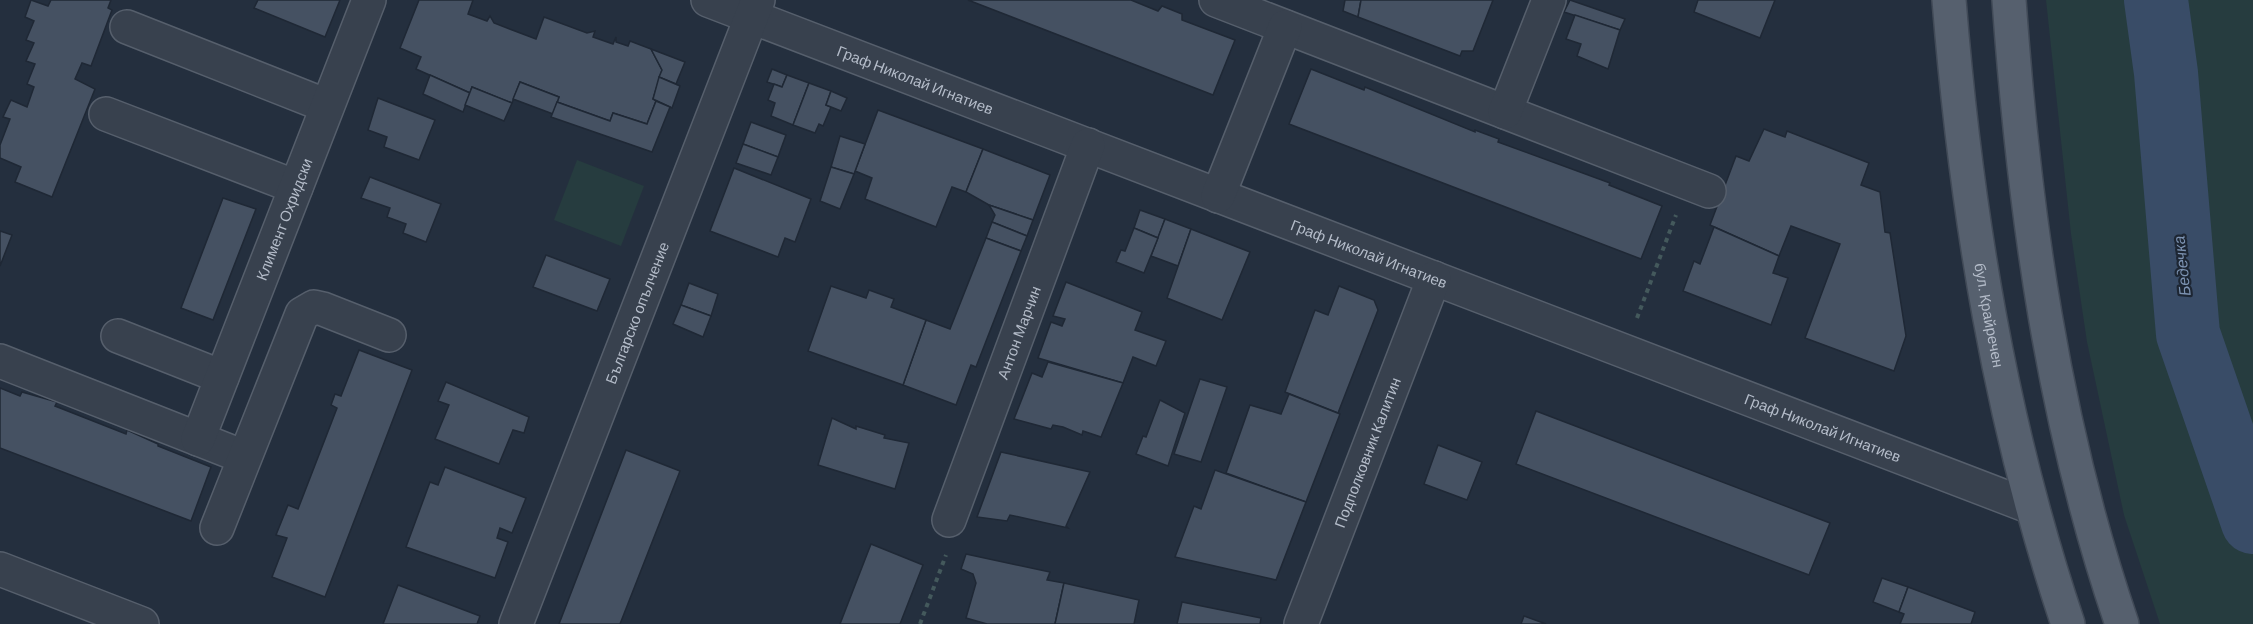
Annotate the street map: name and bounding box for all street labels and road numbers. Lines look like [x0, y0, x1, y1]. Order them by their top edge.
street label: Граф Николай Игнатиев [835, 41, 996, 118]
street label: Климент Охридски [252, 155, 316, 283]
street label: Граф Николай Игнатиев [1288, 215, 1450, 291]
street label: Българско опълчение [601, 239, 672, 386]
street label: бул. Крайречен [1971, 262, 2008, 369]
street label: Антон Марчин [993, 283, 1044, 382]
street label: Подполковник Калитин [1330, 375, 1404, 530]
street label: Граф Николай Игнатиев [1742, 389, 1904, 465]

